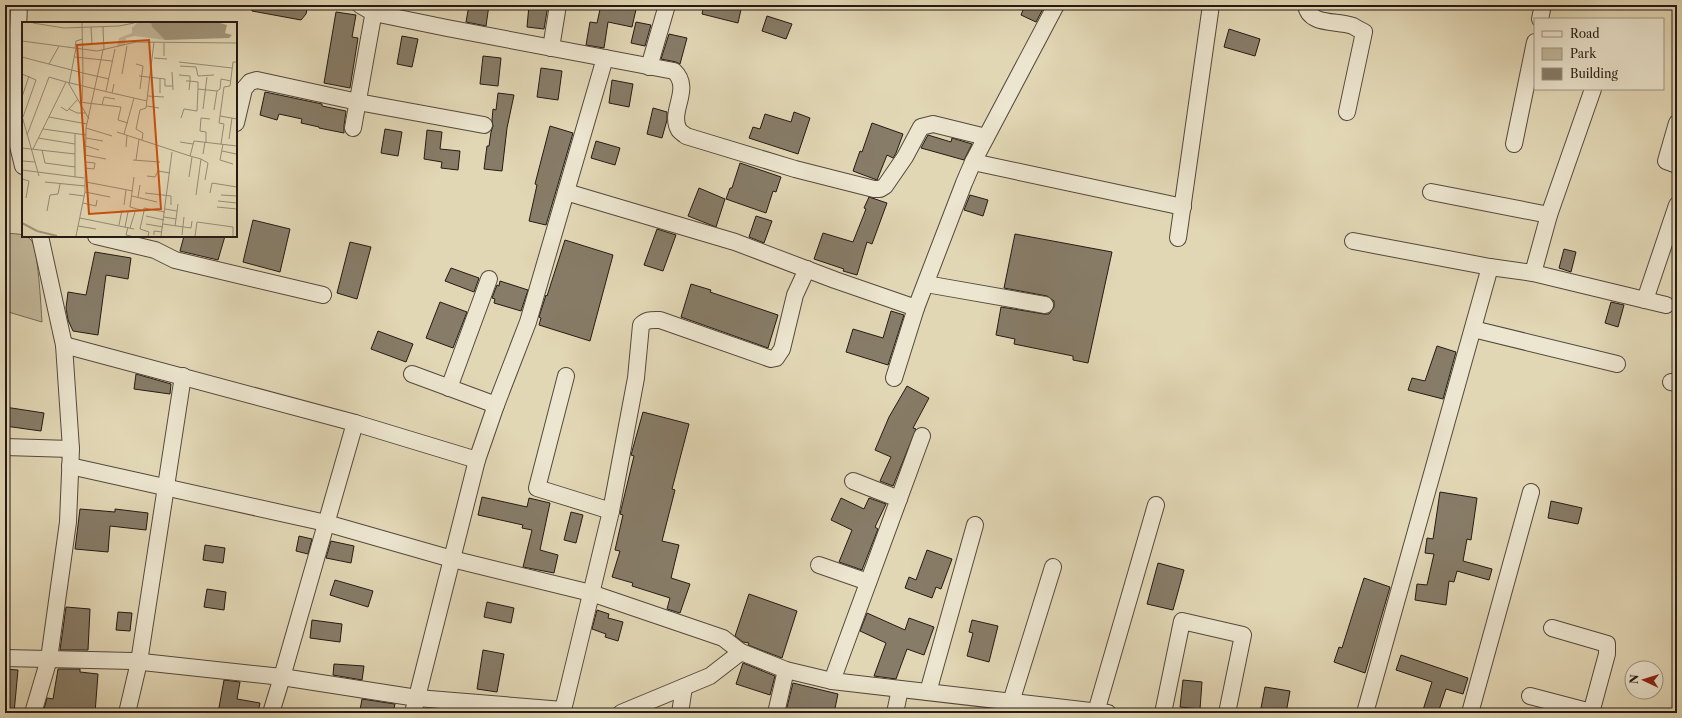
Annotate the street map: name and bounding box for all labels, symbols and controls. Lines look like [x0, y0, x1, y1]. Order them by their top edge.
legend [1534, 18, 1664, 90]
inset map [22, 22, 237, 237]
text: Road [1570, 26, 1600, 41]
text: Park [1570, 46, 1597, 61]
text: Building [1570, 66, 1618, 81]
north arrow [1624, 660, 1664, 700]
text: N [1627, 674, 1641, 685]

